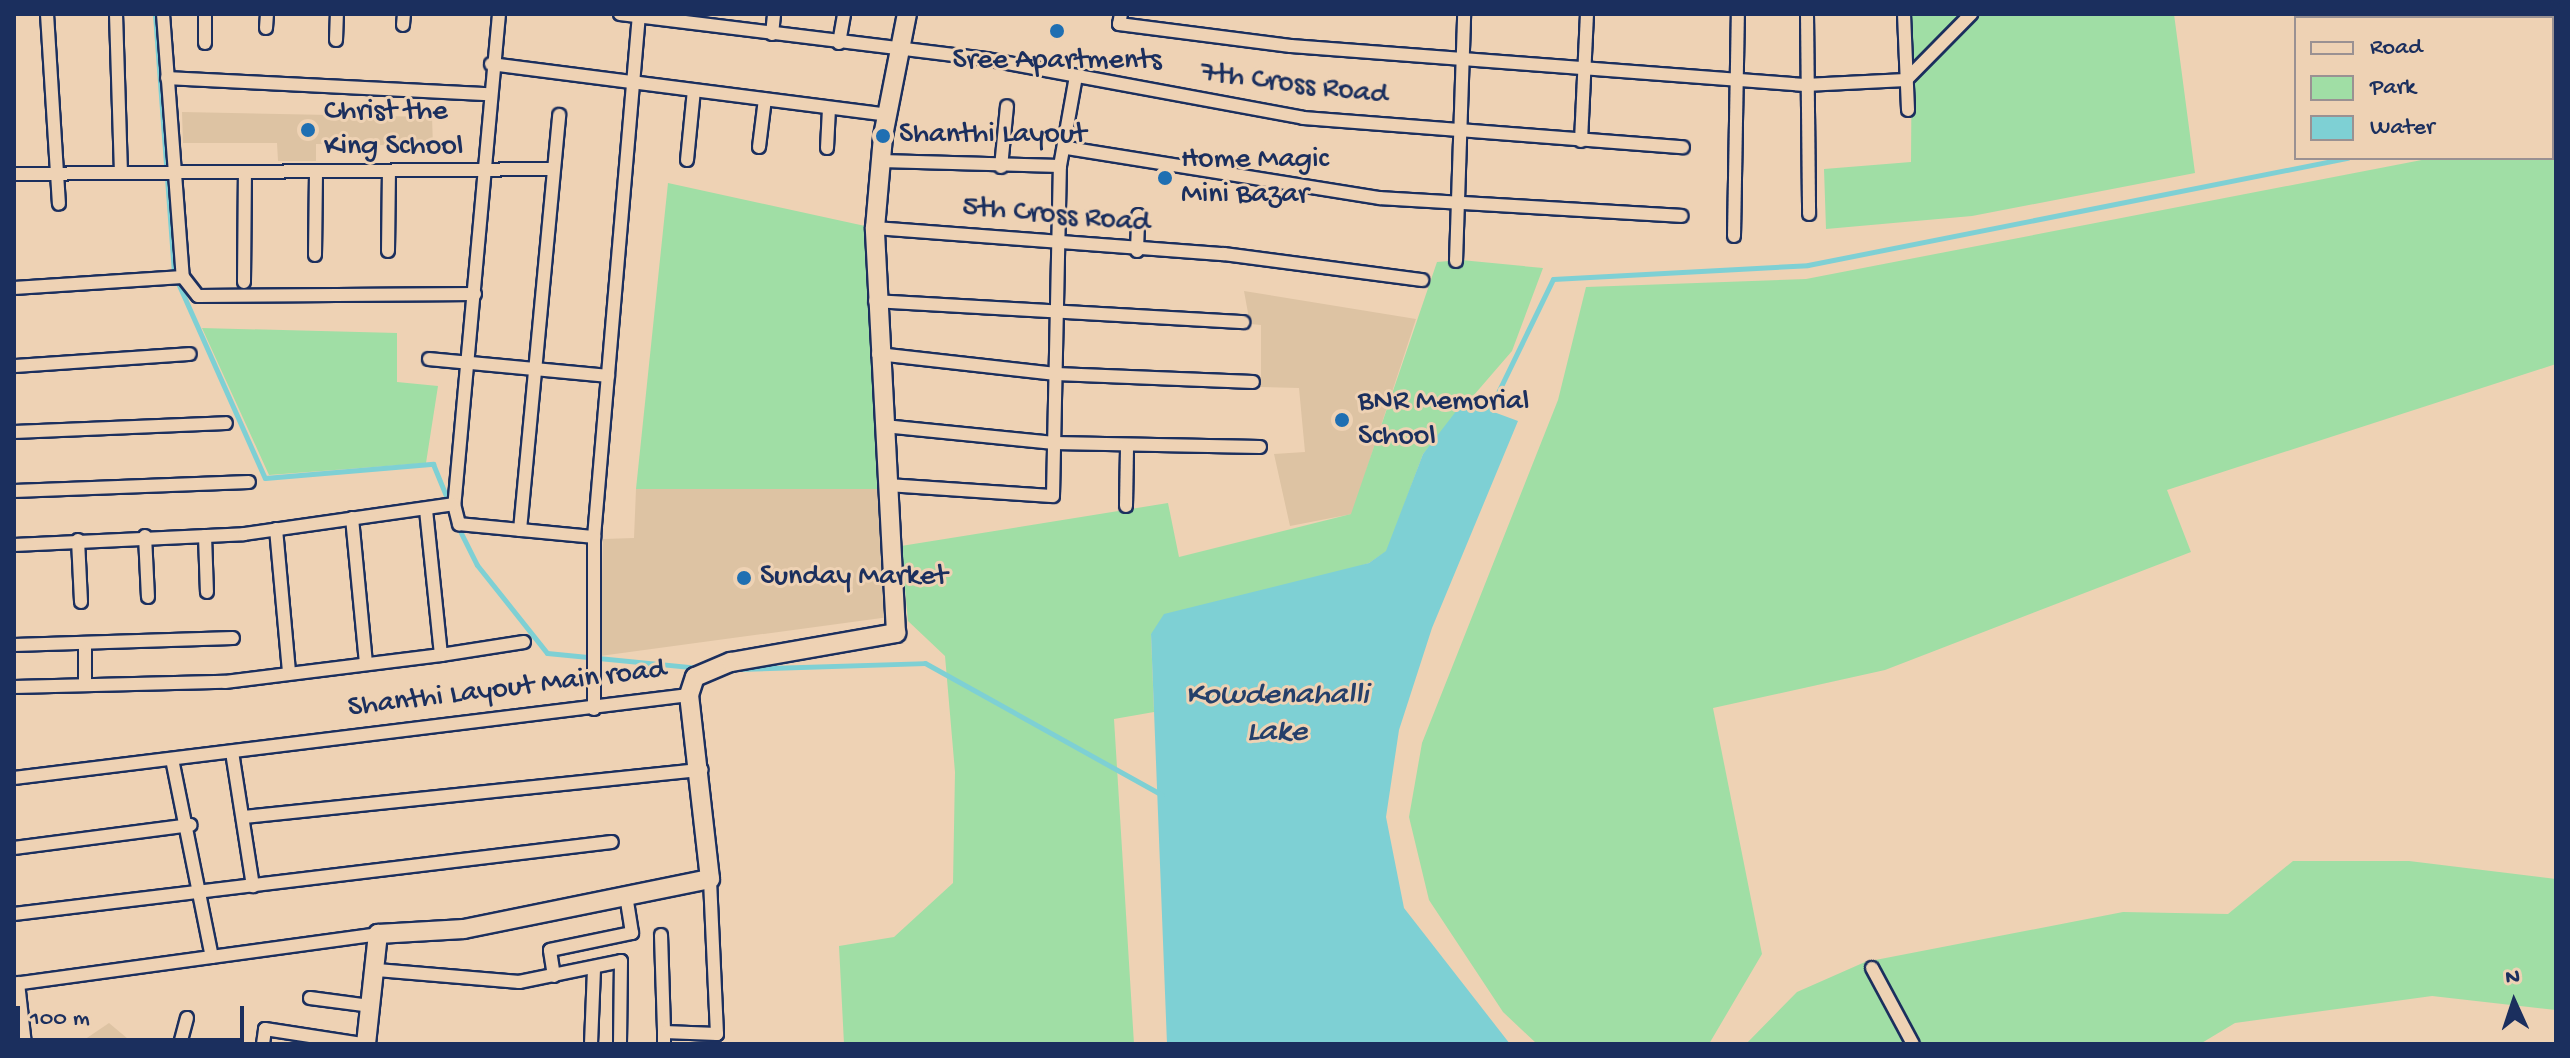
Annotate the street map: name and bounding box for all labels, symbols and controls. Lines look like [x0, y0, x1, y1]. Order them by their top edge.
legend [2294, 16, 2554, 160]
marker: Sree Apartments [1048, 22, 1066, 40]
text: Road [2370, 34, 2422, 63]
place label: Sree Apartments [953, 44, 1161, 80]
street label: 7th Cross Road [1198, 57, 1390, 115]
text: Park [2370, 74, 2416, 103]
place label: Christ the King School [324, 95, 463, 166]
text: Water [2370, 114, 2434, 143]
place label: Shanthi Layout [899, 118, 1086, 154]
marker: Christ the King School [299, 121, 317, 139]
marker: Shanthi Layout [874, 127, 892, 145]
place label: Home Magic Mini Bazar [1181, 143, 1329, 214]
marker: Home Magic Mini Bazar [1156, 169, 1174, 187]
street label: 5th Cross Road [961, 191, 1151, 243]
place label: BNR Memorial School [1358, 385, 1529, 456]
marker: BNR Memorial School [1333, 411, 1351, 429]
place label: Sunday Market [760, 560, 948, 596]
marker: Sunday Market [735, 569, 753, 587]
street label: Shanthi Layout Main road [346, 653, 668, 727]
water label: Kowdenahalli Lake [1185, 678, 1369, 753]
north arrow [2474, 962, 2554, 1042]
text: N [2505, 965, 2521, 991]
scale bar [20, 990, 248, 1040]
text: 100 m [30, 1005, 90, 1034]

